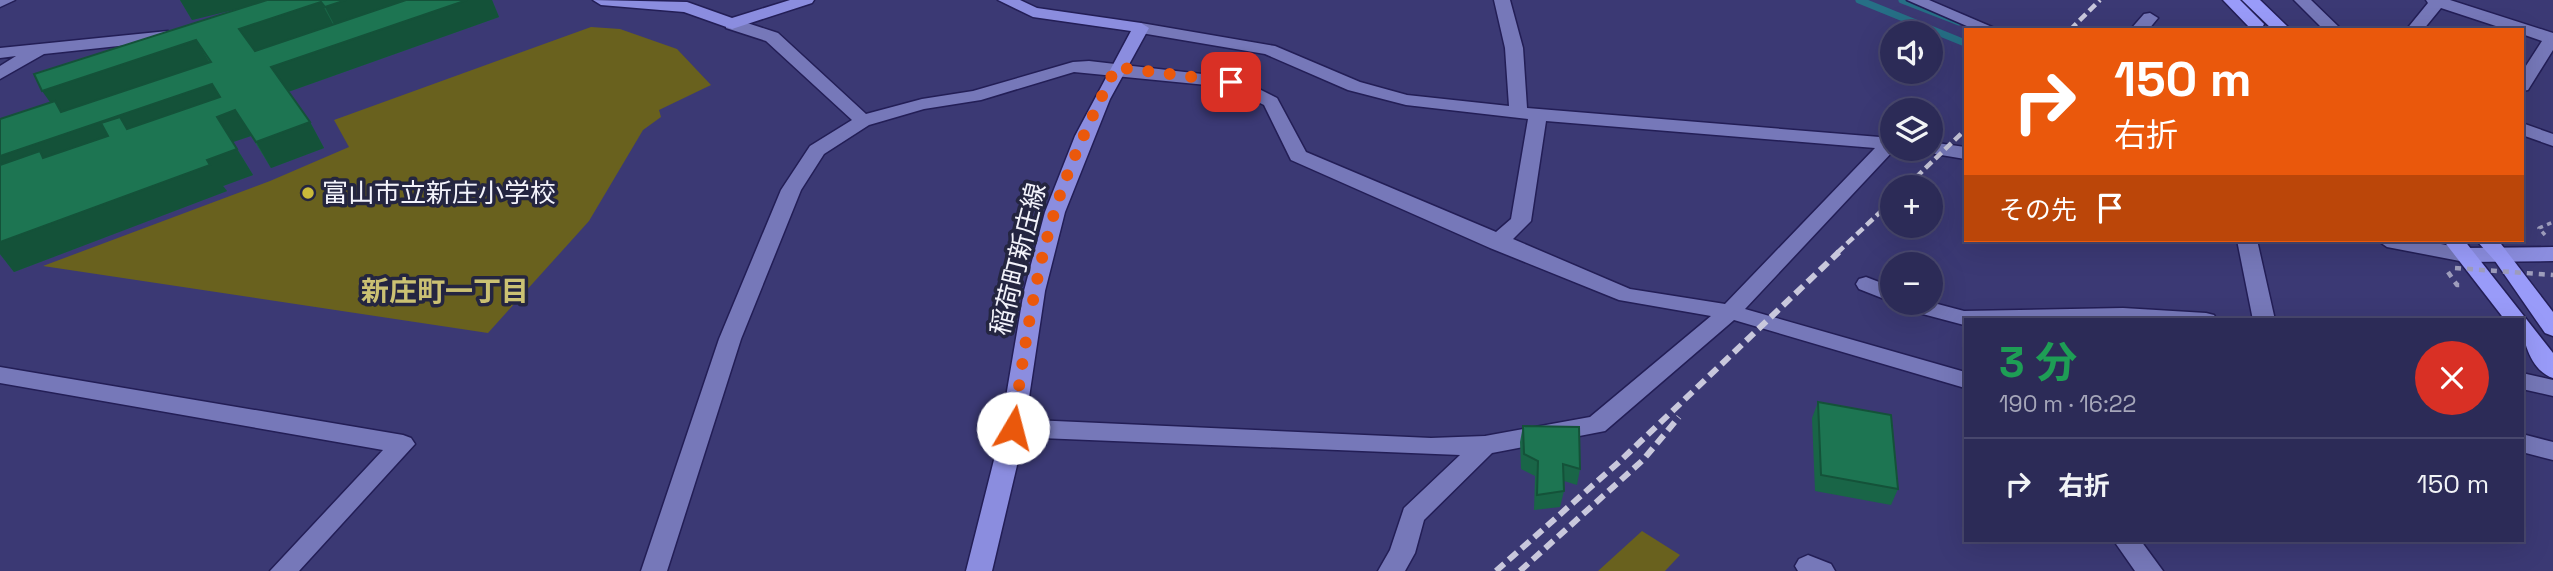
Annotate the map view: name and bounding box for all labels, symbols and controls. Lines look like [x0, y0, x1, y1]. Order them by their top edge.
map controls [1880, 21, 1943, 315]
button: sound [1880, 21, 1943, 84]
text: 150 m [2114, 48, 2252, 110]
pin [1201, 52, 1261, 112]
icon: right [1999, 56, 2090, 147]
icon: arrive [1212, 63, 1250, 101]
button: layers [1880, 98, 1943, 161]
text: 右折 [2114, 115, 2178, 155]
button: + [1880, 175, 1943, 238]
place label: 富山市立新庄小学校 [322, 176, 556, 210]
street label: 稲荷町新庄線 [983, 179, 1053, 339]
marker: 富山市立新庄小学校 [300, 185, 316, 201]
icon: arrive [2091, 189, 2129, 227]
text: その先 [1999, 193, 2077, 227]
button: − [1880, 252, 1943, 315]
district label: 新庄町一丁目 [361, 273, 529, 309]
text: 3 分 [1999, 336, 2077, 389]
button: close [2415, 341, 2489, 415]
text: 190 m · 16:22 [1999, 389, 2137, 419]
position arrow [976, 391, 1050, 465]
icon: right [1999, 465, 2037, 503]
text: 150 m [2417, 467, 2489, 501]
text: 右折 [2058, 469, 2110, 503]

